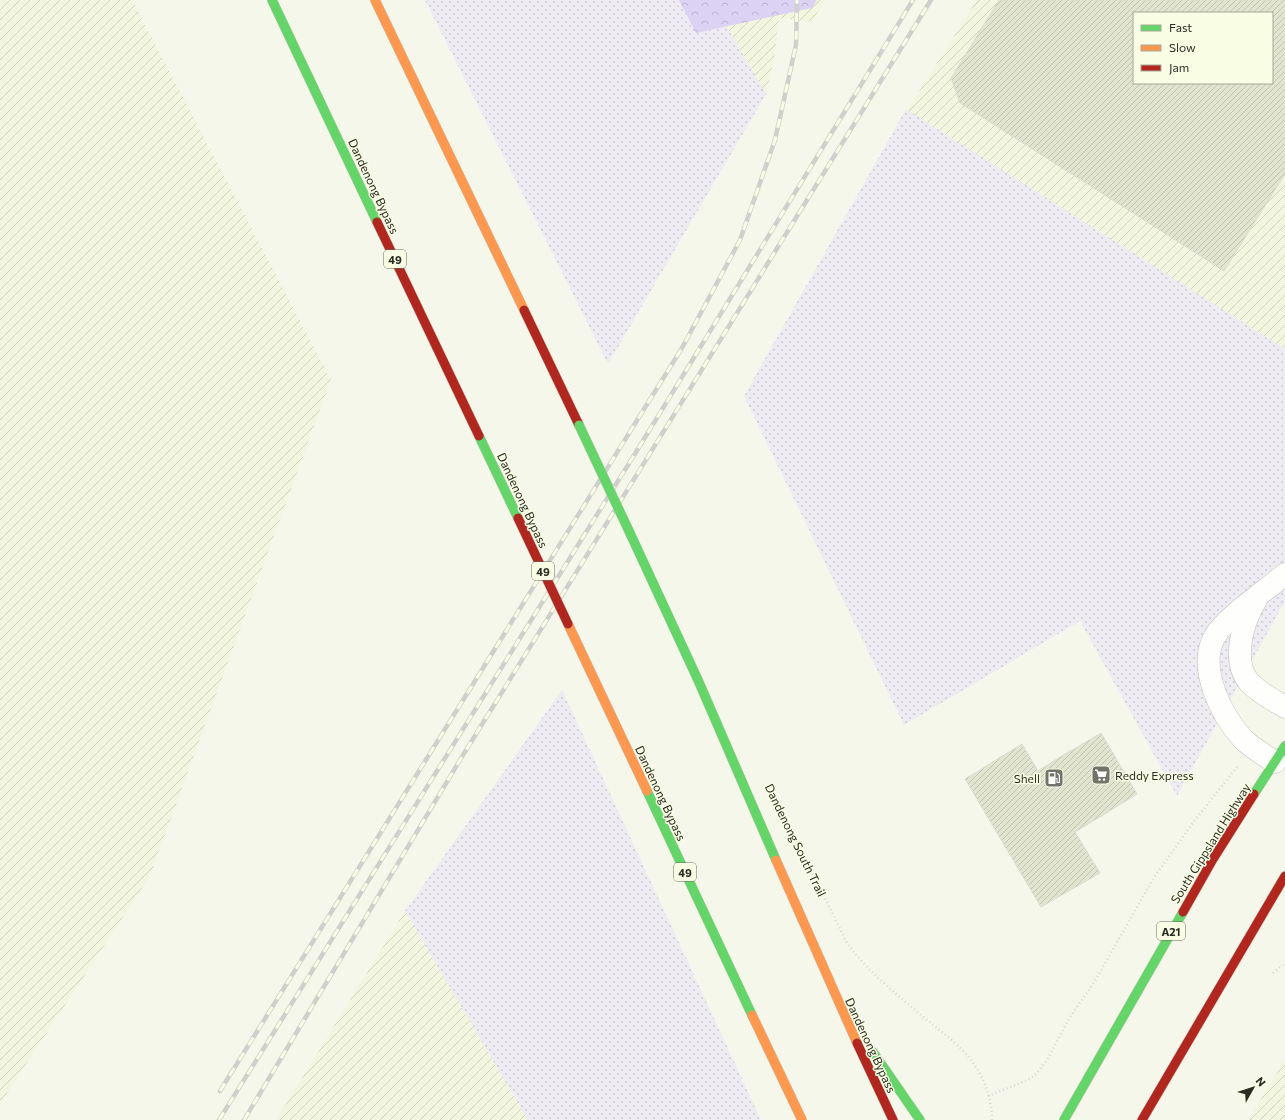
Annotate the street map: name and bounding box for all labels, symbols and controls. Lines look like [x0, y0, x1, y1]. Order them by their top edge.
legend [1133, 12, 1273, 84]
text: Fast [1169, 20, 1192, 34]
text: Slow [1169, 40, 1196, 54]
text: Jam [1169, 60, 1189, 75]
street label: Dandenong Bypass [346, 136, 402, 236]
road number: 49 [384, 250, 406, 268]
street label: Dandenong Bypass [495, 450, 551, 550]
road number: 49 [532, 562, 554, 580]
street label: Dandenong Bypass [633, 743, 689, 843]
supermarket icon: Reddy Express [1090, 764, 1112, 786]
fuel station icon: Shell [1043, 767, 1065, 789]
place label: Reddy Express [1115, 768, 1194, 782]
place label: Shell [1014, 771, 1040, 785]
street label: South Gippsland Highway [1167, 780, 1253, 906]
street label: Dandenong South Trail [763, 781, 829, 899]
road number: 49 [674, 863, 696, 881]
road number: A21 [1157, 922, 1185, 940]
street label: Dandenong Bypass [843, 995, 899, 1095]
north arrow [1233, 1068, 1273, 1108]
text: N [1254, 1074, 1269, 1089]

